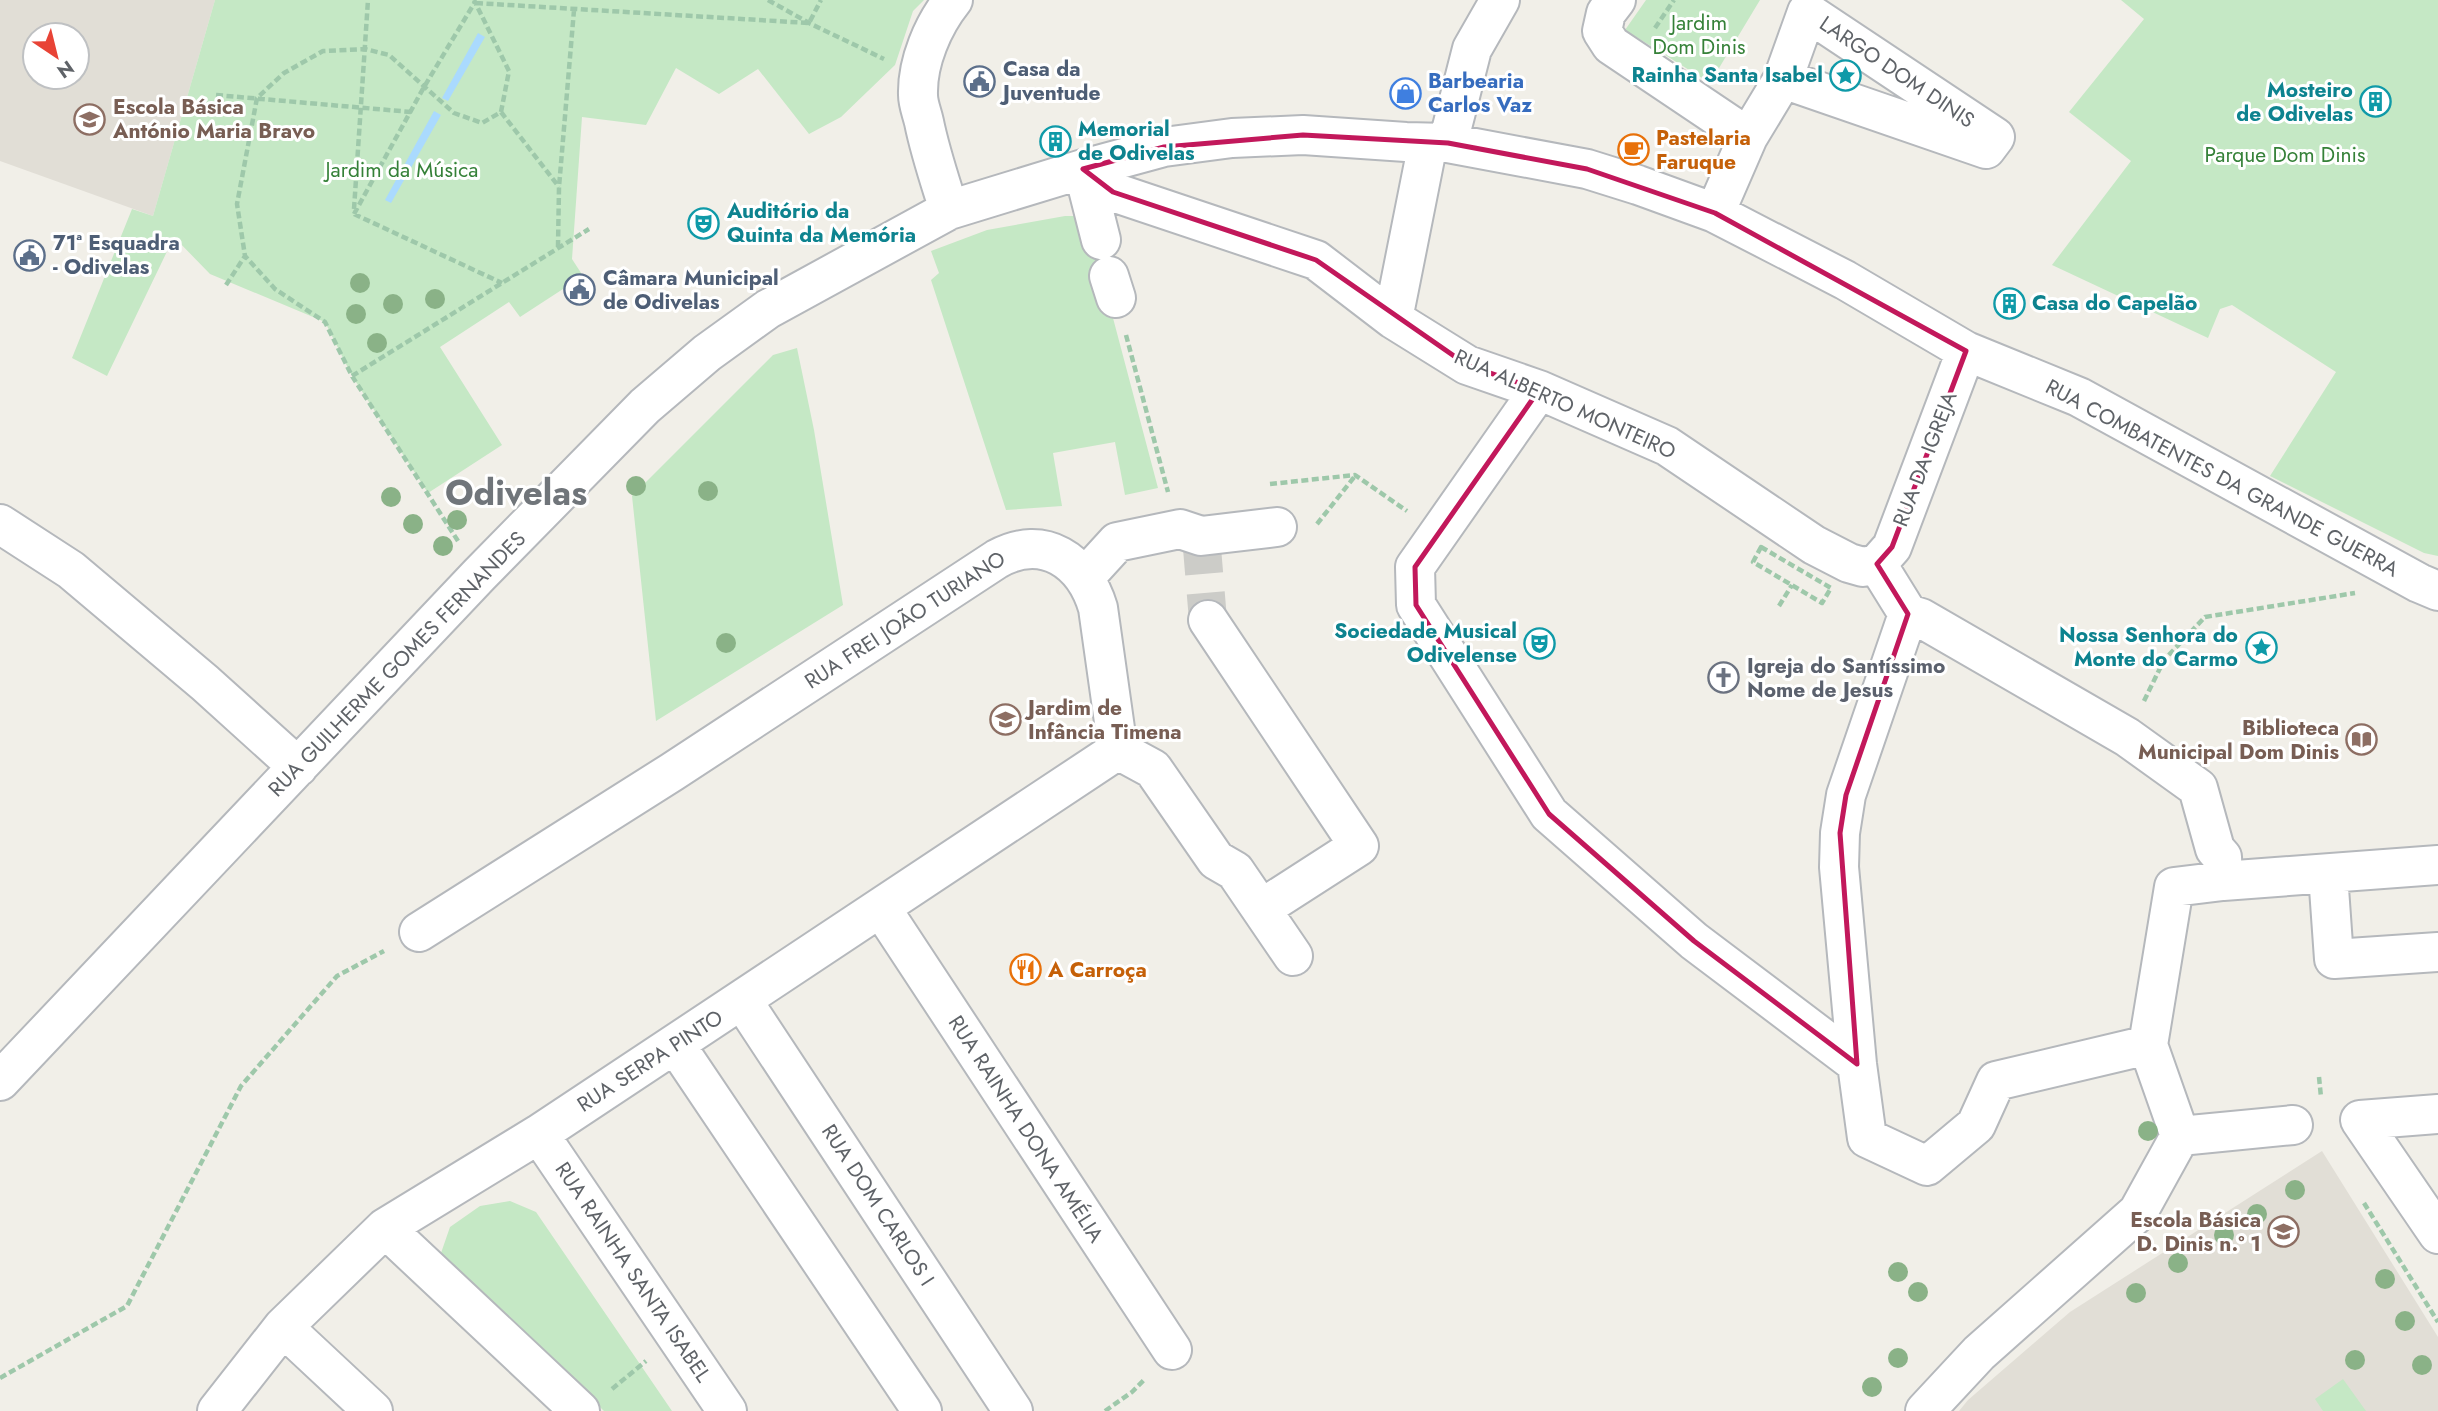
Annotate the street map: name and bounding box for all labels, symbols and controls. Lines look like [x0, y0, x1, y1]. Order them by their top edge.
park label: Jardim Dom Dinis [1652, 8, 1746, 62]
street label: LARGO DOM DINIS [1813, 9, 1981, 135]
north arrow [21, 21, 91, 91]
text: N [52, 54, 79, 85]
place label: Casa da Juventude [999, 54, 1101, 108]
place icon: Rainha Santa Isabel [1829, 58, 1863, 92]
place label: Rainha Santa Isabel [1632, 60, 1823, 90]
public building icon: Casa da Juventude [963, 64, 997, 98]
place label: Barbearia Carlos Vaz [1428, 66, 1532, 120]
place label: Mosteiro de Odivelas [2236, 75, 2353, 129]
shop icon: Barbearia Carlos Vaz [1388, 76, 1422, 110]
building icon: Mosteiro de Odivelas [2359, 85, 2393, 119]
place label: Escola Básica António Maria Bravo [112, 92, 315, 146]
school or university icon: Escola Básica António Maria Bravo [73, 102, 107, 136]
place label: Memorial de Odivelas [1078, 114, 1195, 168]
place label: Pastelaria Faruque [1656, 123, 1751, 177]
building icon: Memorial de Odivelas [1038, 124, 1072, 158]
cafe icon: Pastelaria Faruque [1616, 133, 1650, 167]
park label: Parque Dom Dinis [2204, 140, 2366, 170]
park label: Jardim da Música [323, 155, 478, 185]
place label: Auditório da Quinta da Memória [726, 196, 916, 250]
theatre icon: Auditório da Quinta da Memória [687, 206, 721, 240]
place label: 71ª Esquadra - Odivelas [53, 228, 180, 282]
public building icon: 71ª Esquadra - Odivelas [13, 238, 47, 272]
place label: Câmara Municipal de Odivelas [603, 263, 779, 317]
public building icon: Câmara Municipal de Odivelas [563, 273, 597, 307]
building icon: Casa do Capelão [1992, 286, 2026, 320]
place label: Casa do Capelão [2032, 288, 2197, 318]
street label: RUA ALBERTO MONTEIRO [1449, 342, 1681, 466]
street label: RUA COMBATENTES DA GRANDE GUERRA [2040, 372, 2404, 584]
street label: RUA DA IGREJA [1885, 387, 1965, 531]
district label: Odivelas [445, 468, 587, 518]
street label: RUA GUILHERME GOMES FERNANDES [261, 524, 533, 804]
street label: RUA FREI JOÃO TURIANO [799, 544, 1011, 696]
place label: Sociedade Musical Odivelense [1334, 616, 1517, 670]
place label: Nossa Senhora do Monte do Carmo [2059, 620, 2238, 674]
theatre icon: Sociedade Musical Odivelense [1523, 626, 1557, 660]
place icon: Nossa Senhora do Monte do Carmo [2244, 630, 2278, 664]
place label: Igreja do Santíssimo Nome de Jesus [1747, 651, 1945, 705]
church icon: Igreja do Santíssimo Nome de Jesus [1707, 661, 1741, 695]
place label: Jardim de Infância Timena [1024, 693, 1182, 747]
school or university icon: Jardim de Infância Timena [988, 703, 1022, 737]
place label: Biblioteca Municipal Dom Dinis [2138, 713, 2339, 767]
library icon: Biblioteca Municipal Dom Dinis [2345, 723, 2379, 757]
restaurant icon: A Carroça [1008, 953, 1042, 987]
place label: A Carroça [1047, 955, 1147, 985]
street label: RUA SERPA PINTO [571, 1003, 729, 1119]
street label: RUA RAINHA DONA AMÉLIA [941, 1010, 1111, 1249]
street label: RUA DOM CARLOS I [814, 1118, 942, 1292]
street label: RUA RAINHA SANTA ISABEL [548, 1156, 718, 1389]
place label: Escola Básica D. Dinis n.º 1 [2130, 1205, 2261, 1259]
school or university icon: Escola Básica D. Dinis n.º 1 [2267, 1215, 2301, 1249]

